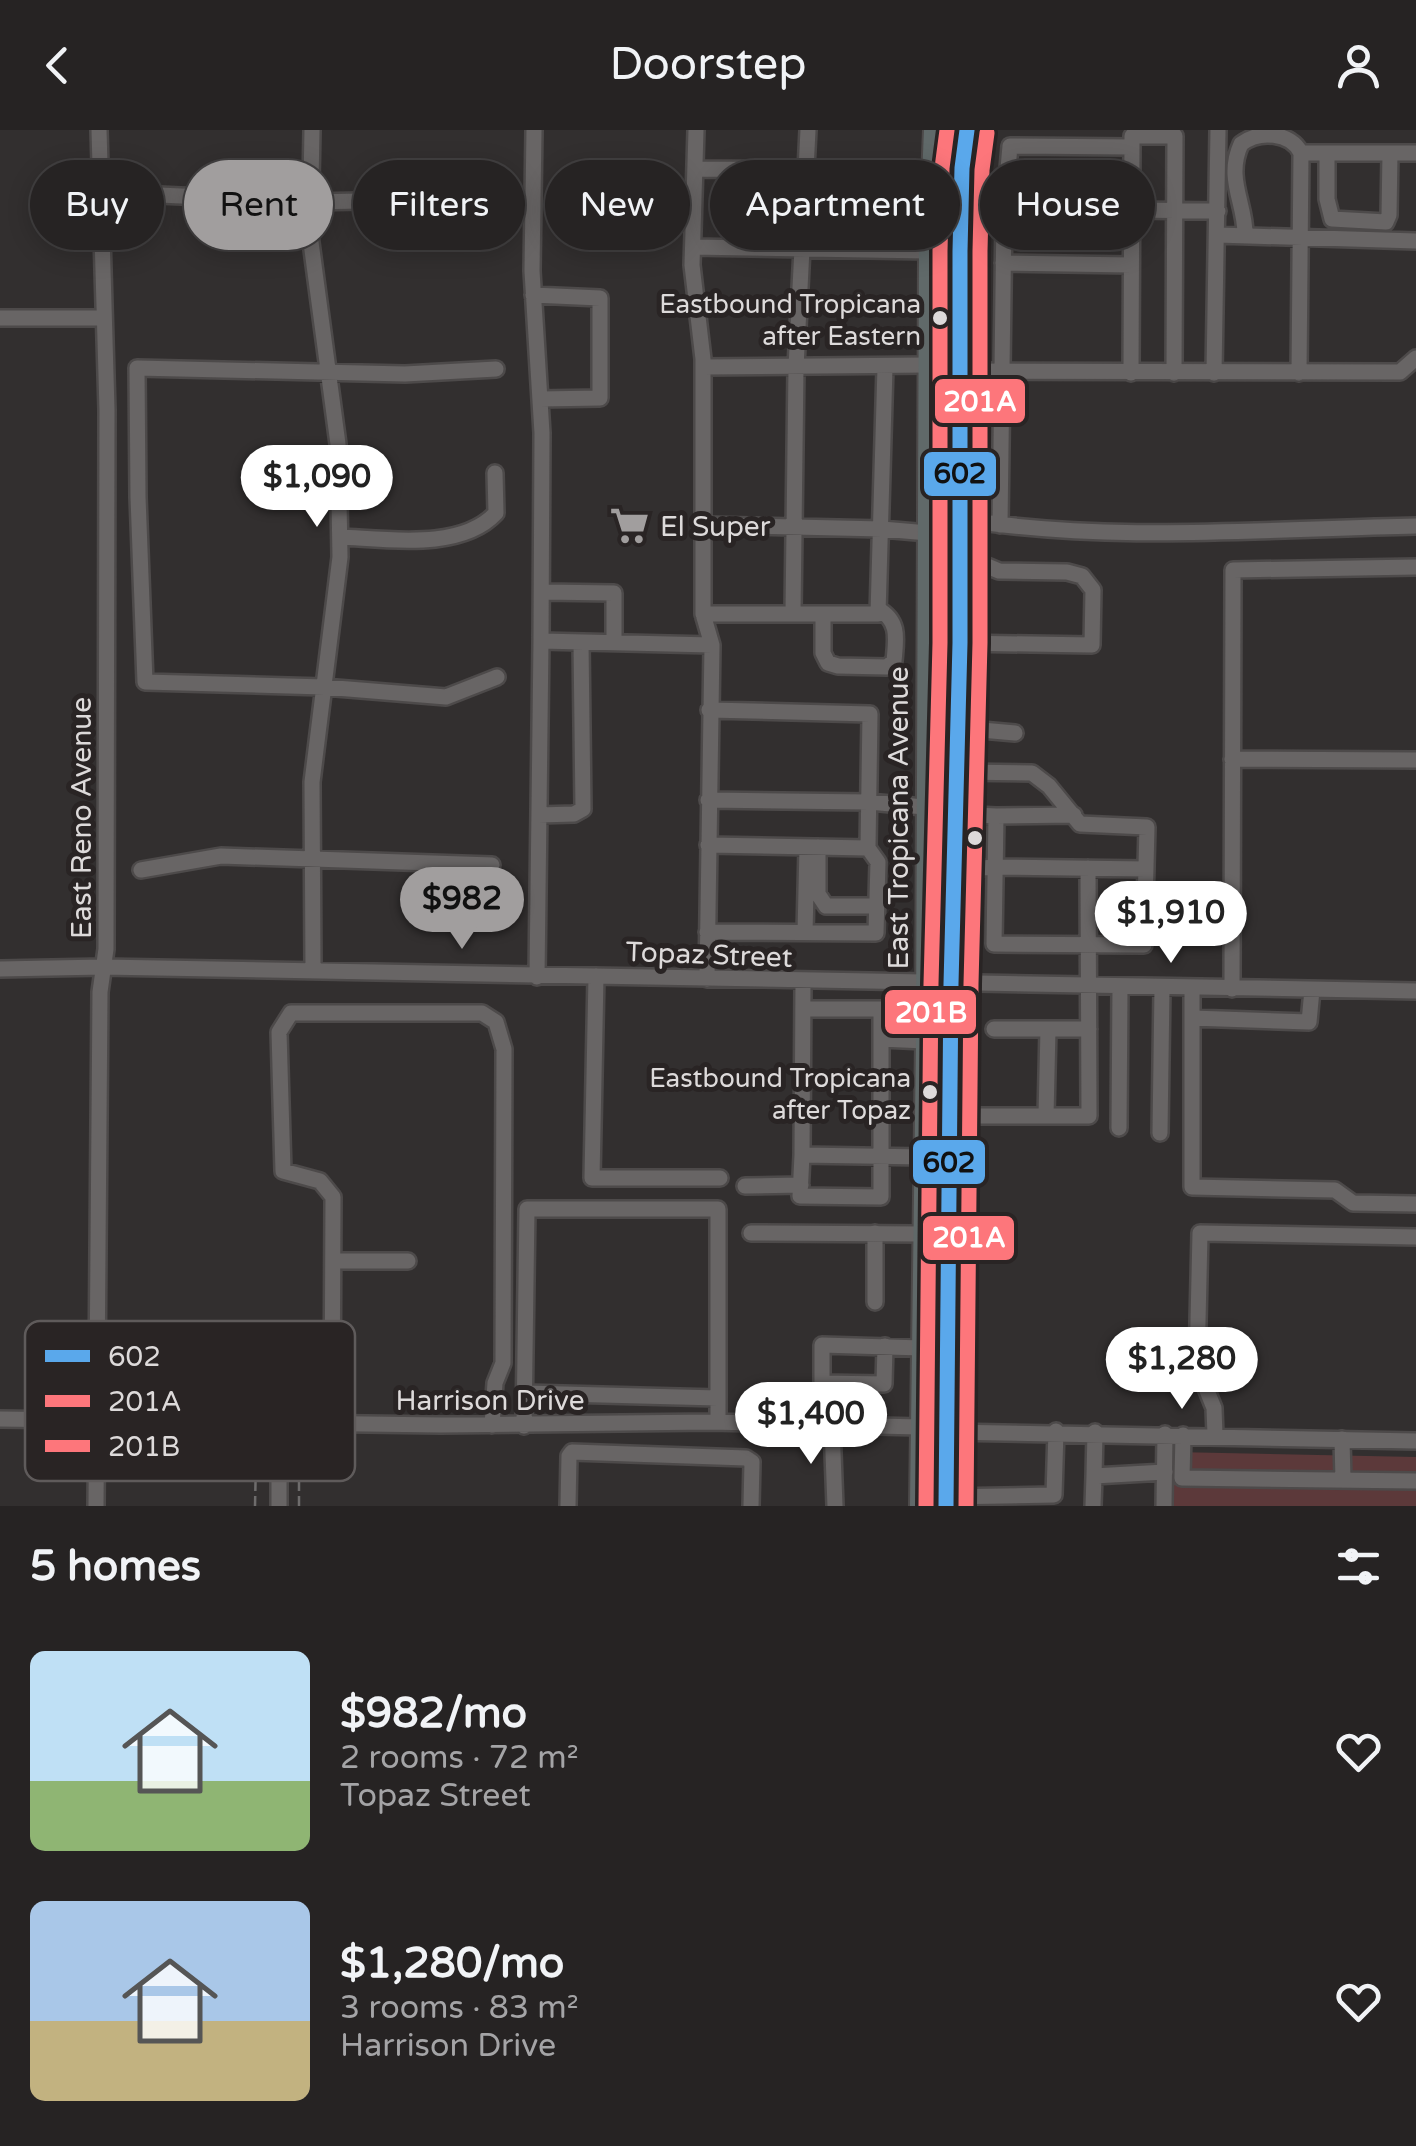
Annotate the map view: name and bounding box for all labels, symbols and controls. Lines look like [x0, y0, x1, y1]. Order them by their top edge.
icon: back [30, 38, 85, 93]
text: Doorstep [609, 38, 807, 92]
icon: person [1331, 38, 1386, 93]
chip: Buy [30, 160, 164, 250]
chip: Rent [184, 160, 333, 250]
chip: Filters [353, 160, 525, 250]
chip: New [545, 160, 690, 250]
chip: Apartment [710, 160, 960, 250]
chip: House [980, 160, 1155, 250]
place label: Eastbound Tropicana after Eastern [659, 289, 921, 352]
marker: Eastbound Tropicana after Eastern [930, 308, 950, 328]
line badge: 201A [933, 377, 1027, 425]
text: 201A [943, 385, 1017, 419]
pin: $1,090 [236, 445, 398, 530]
line badge: 602 [922, 450, 998, 498]
text: 602 [934, 457, 986, 491]
text: $1,090 [263, 458, 371, 496]
supermarket icon: El Super [609, 505, 651, 547]
place label: El Super [660, 510, 771, 544]
street label: East Tropicana Avenue [882, 667, 916, 970]
street label: East Reno Avenue [65, 697, 99, 939]
unlabelled marker [965, 828, 985, 848]
pin: $982 [403, 867, 521, 952]
text: $982 [422, 880, 502, 918]
pin: $1,910 [1090, 881, 1252, 966]
text: $1,910 [1117, 894, 1225, 932]
street label: Topaz Street [625, 935, 793, 975]
line badge: 201B [883, 988, 978, 1036]
text: 201B [895, 996, 967, 1030]
place label: Eastbound Tropicana after Topaz [649, 1063, 911, 1126]
marker: Eastbound Tropicana after Topaz [920, 1082, 940, 1102]
line badge: 602 [911, 1138, 987, 1186]
text: 602 [923, 1146, 975, 1180]
line badge: 201A [921, 1214, 1016, 1262]
text: 201A [932, 1221, 1006, 1255]
legend [25, 1321, 355, 1481]
pin: $1,280 [1101, 1327, 1263, 1412]
text: 602 [108, 1340, 161, 1374]
text: $1,280 [1128, 1340, 1236, 1378]
pin: $1,400 [730, 1382, 892, 1467]
street label: Harrison Drive [395, 1384, 585, 1418]
text: 201A [108, 1385, 182, 1419]
text: $1,400 [757, 1395, 865, 1433]
text: 201B [108, 1430, 180, 1464]
icon: filters [1331, 1539, 1386, 1594]
text: 5 homes [30, 1541, 201, 1592]
text: $982/mo [340, 1688, 527, 1739]
icon: home [110, 1691, 230, 1811]
icon: heart [1331, 1724, 1386, 1779]
text: 2 rooms · 72 m² [340, 1739, 579, 1777]
text: Topaz Street [340, 1777, 531, 1815]
text: $1,280/mo [340, 1938, 564, 1989]
icon: home [110, 1941, 230, 2061]
icon: heart [1331, 1974, 1386, 2029]
text: 3 rooms · 83 m² [340, 1989, 579, 2027]
text: Harrison Drive [340, 2027, 556, 2065]

